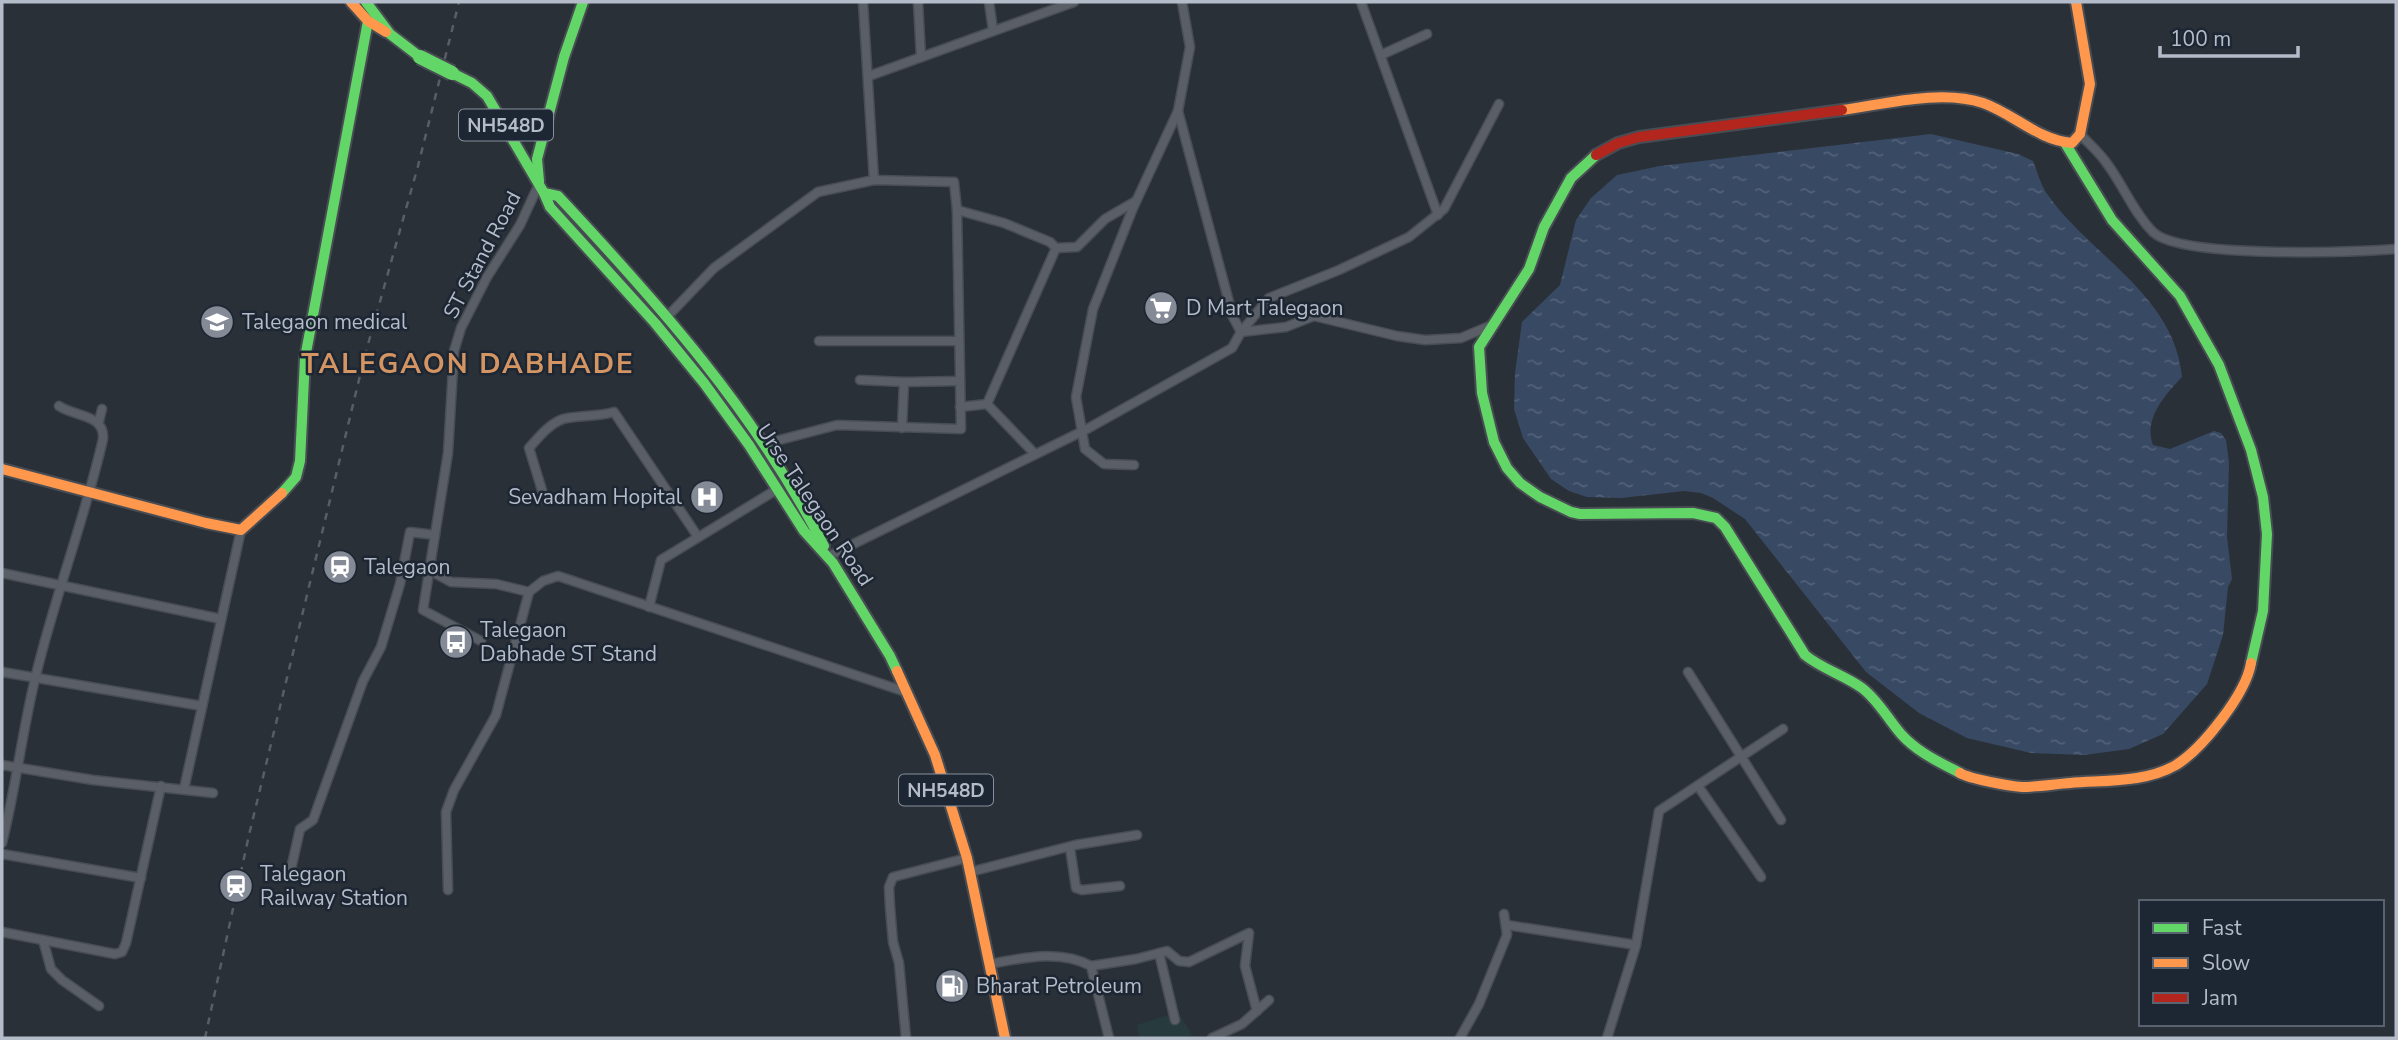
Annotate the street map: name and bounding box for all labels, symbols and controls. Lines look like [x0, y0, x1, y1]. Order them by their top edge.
scale bar [2160, 14, 2298, 58]
text: 100 m [2170, 25, 2231, 53]
road number: NH548D [459, 110, 553, 140]
street label: ST Stand Road [437, 186, 527, 324]
supermarket icon: D Mart Talegaon [1142, 289, 1180, 327]
place label: D Mart Talegaon [1186, 294, 1343, 322]
school or university icon: Talegaon medical [198, 303, 236, 341]
place label: Talegaon medical [242, 308, 408, 336]
district label: TALEGAON DABHADE [301, 345, 635, 383]
street label: Urse Talegaon Road [750, 418, 880, 592]
hospital icon: Sevadham Hopital [688, 478, 726, 516]
place label: Sevadham Hopital [508, 483, 683, 511]
station icon: Talegaon [321, 548, 359, 586]
place label: Talegaon [364, 553, 451, 581]
place label: Talegaon Dabhade ST Stand [480, 616, 657, 668]
bus stop icon: Talegaon Dabhade ST Stand [437, 623, 475, 661]
road number: NH548D [899, 775, 993, 806]
place label: Talegaon Railway Station [260, 860, 408, 912]
station icon: Talegaon Railway Station [217, 867, 255, 905]
legend [2139, 900, 2384, 1026]
text: Fast [2202, 914, 2242, 942]
text: Slow [2202, 949, 2251, 977]
fuel station icon: Bharat Petroleum [933, 967, 971, 1005]
place label: Bharat Petroleum [976, 972, 1142, 1000]
text: Jam [2201, 984, 2238, 1012]

